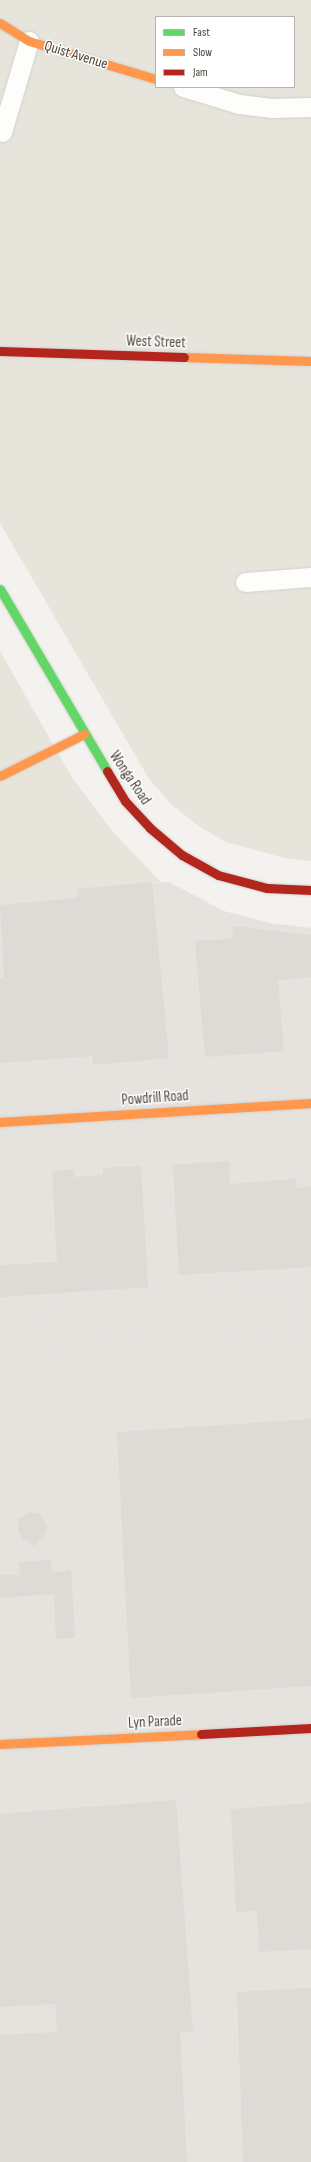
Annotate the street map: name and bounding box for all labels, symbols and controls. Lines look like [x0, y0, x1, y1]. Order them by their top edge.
legend [155, 16, 295, 88]
text: Fast [193, 25, 210, 40]
street label: Quist Avenue [42, 37, 110, 73]
text: Slow [193, 45, 212, 60]
text: Jam [193, 65, 208, 80]
street label: West Street [126, 332, 186, 352]
street label: Wonga Road [105, 748, 155, 808]
street label: Powdrill Road [121, 1087, 189, 1109]
street label: Lyn Parade [128, 1712, 182, 1732]

